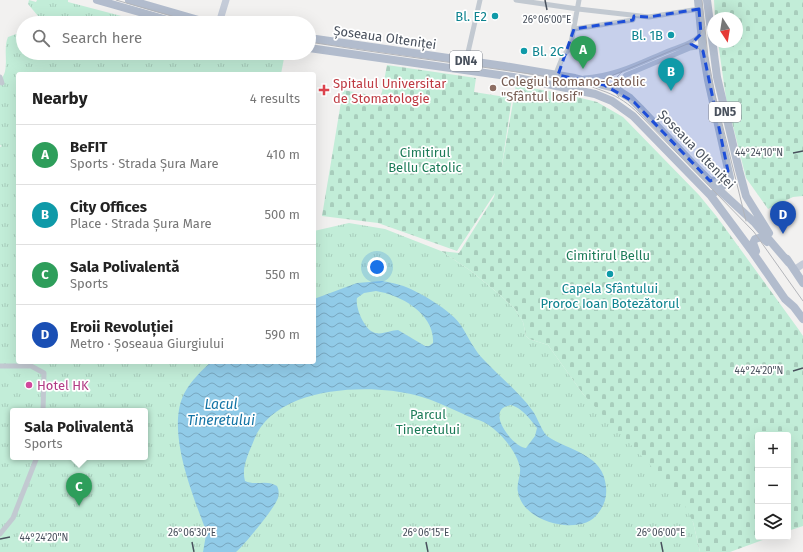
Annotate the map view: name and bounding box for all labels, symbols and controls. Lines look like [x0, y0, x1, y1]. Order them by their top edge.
place label: Bl. E2 [455, 9, 487, 24]
marker: Bl. E2 [490, 11, 500, 21]
north arrow [707, 12, 743, 48]
text: 26°06'00"E [523, 14, 571, 26]
search box [16, 16, 316, 60]
street label: Șoseaua Olteniței [332, 23, 437, 53]
icon: search [30, 27, 52, 49]
place label: Bl. 1B [631, 28, 663, 43]
text: Search here [62, 29, 142, 47]
marker: Bl. 1B [666, 30, 676, 40]
pin: A [570, 36, 596, 69]
place label: Bl. 2C [532, 44, 565, 59]
marker: Bl. 2C [519, 46, 529, 56]
road number: DN4 [450, 51, 482, 71]
pin: B [658, 58, 684, 91]
place label: Colegiul Romano-Catolic "Sfântul Iosif" [501, 74, 646, 104]
place label: Spitalul Universitar de Stomatologie [333, 76, 446, 106]
marker: Colegiul Romano-Catolic "Sfântul Iosif" [488, 83, 498, 93]
marker: Spitalul Universitar de Stomatologie [318, 84, 330, 96]
text: Nearby [32, 88, 87, 109]
text: 4 results [250, 91, 300, 106]
road number: DN5 [709, 102, 741, 122]
street label: Șoseaua Olteniței [654, 107, 738, 193]
text: BeFIT [70, 138, 107, 156]
park label: Cimitirul Bellu Catolic [388, 145, 462, 175]
text: A [41, 147, 49, 162]
text: 410 m [266, 147, 300, 162]
text: 44°24'10"N [735, 147, 783, 159]
text: Sports · Strada Șura Mare [70, 156, 219, 171]
text: City Offices [70, 198, 147, 216]
pin: D [770, 201, 796, 234]
text: B [41, 207, 49, 222]
text: 500 m [264, 207, 300, 222]
text: Place · Strada Șura Mare [70, 216, 212, 231]
park label: Cimitirul Bellu [566, 248, 650, 263]
your location [367, 257, 387, 277]
text: Sala Polivalentă [70, 258, 179, 276]
text: C [41, 267, 49, 282]
text: 550 m [265, 267, 300, 282]
marker: Capela Sfântului Proroc Ioan Botezătorul [605, 269, 615, 279]
text: Sports [70, 276, 108, 291]
place label: Capela Sfântului Proroc Ioan Botezătorul [541, 281, 680, 311]
text: Eroii Revoluției [70, 318, 173, 336]
text: D [41, 327, 49, 342]
text: 590 m [265, 327, 300, 342]
text: Metro · Șoseaua Giurgiului [70, 336, 224, 351]
text: 44°24'20"N [735, 365, 783, 377]
place label: Hotel HK [37, 378, 89, 393]
marker: Hotel HK [24, 380, 34, 390]
water label: Lacul Tineretului [187, 396, 255, 429]
park label: Parcul Tineretului [396, 407, 460, 437]
popup [10, 408, 148, 460]
text: Sala Polivalentă [24, 418, 134, 436]
map controls [755, 432, 791, 540]
button: + [755, 432, 791, 468]
text: Sports [24, 436, 62, 451]
button: − [755, 468, 791, 504]
pin: C [66, 473, 92, 506]
button: layers [755, 504, 791, 540]
text: 26°06'30"E [168, 527, 216, 539]
text: 26°06'15"E [403, 527, 449, 539]
text: 26°06'00"E [637, 527, 685, 539]
text: 44°24'20"N [20, 532, 68, 544]

